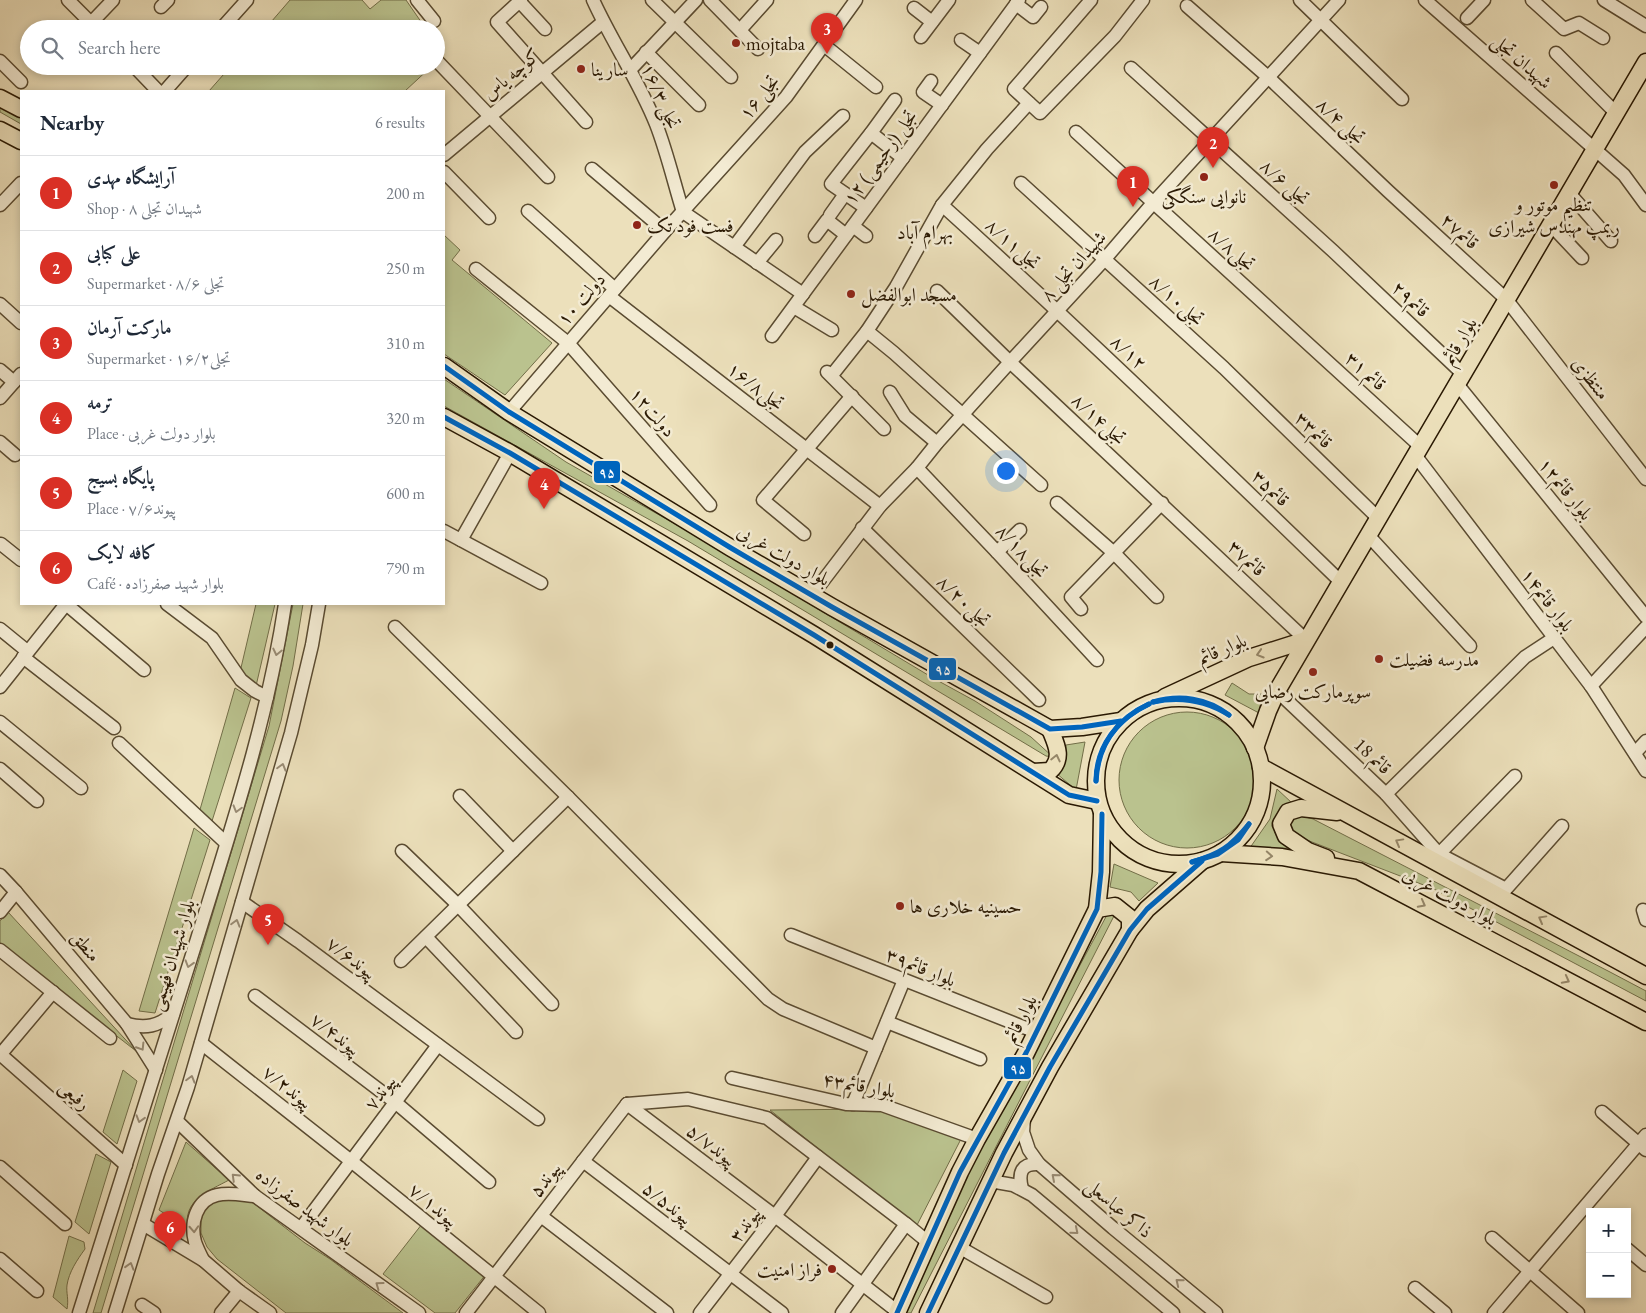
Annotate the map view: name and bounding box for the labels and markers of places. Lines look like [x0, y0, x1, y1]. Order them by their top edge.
pin: 3 [811, 13, 843, 54]
place label: mojtaba [746, 31, 805, 56]
marker: mojtaba [730, 37, 742, 49]
place label: سارینا [591, 57, 628, 82]
marker: سارینا [575, 63, 587, 75]
pin: 2 [1197, 127, 1229, 168]
pin: 1 [1117, 166, 1149, 207]
marker: نانوایی سنگکی [1198, 171, 1210, 183]
marker: تنظیم موتور و ریمپ مهندس شیرازی [1548, 179, 1560, 191]
place label: نانوایی سنگکی [1162, 184, 1246, 210]
place label: تنظیم موتور و ریمپ مهندس شیرازی [1488, 192, 1620, 241]
place label: فست فود تک [647, 213, 734, 238]
marker: فست فود تک [631, 219, 643, 231]
place label: مسجد ابوالفضل [861, 282, 957, 308]
marker: مسجد ابوالفضل [845, 288, 857, 300]
pin: 4 [528, 468, 560, 509]
unlabelled marker [825, 640, 835, 650]
place label: مدرسه فضیلت [1389, 647, 1479, 672]
marker: مدرسه فضیلت [1373, 653, 1385, 665]
marker: سوپرمارکت رضایی [1307, 666, 1319, 678]
place label: سوپرمارکت رضایی [1255, 679, 1371, 705]
place label: حسینیه خلاری ها [910, 894, 1022, 919]
marker: حسینیه خلاری ها [894, 900, 906, 912]
pin: 5 [252, 904, 284, 945]
pin: 6 [154, 1211, 186, 1252]
place label: فراز امنیت [757, 1257, 822, 1282]
marker: فراز امنیت [826, 1263, 838, 1275]

